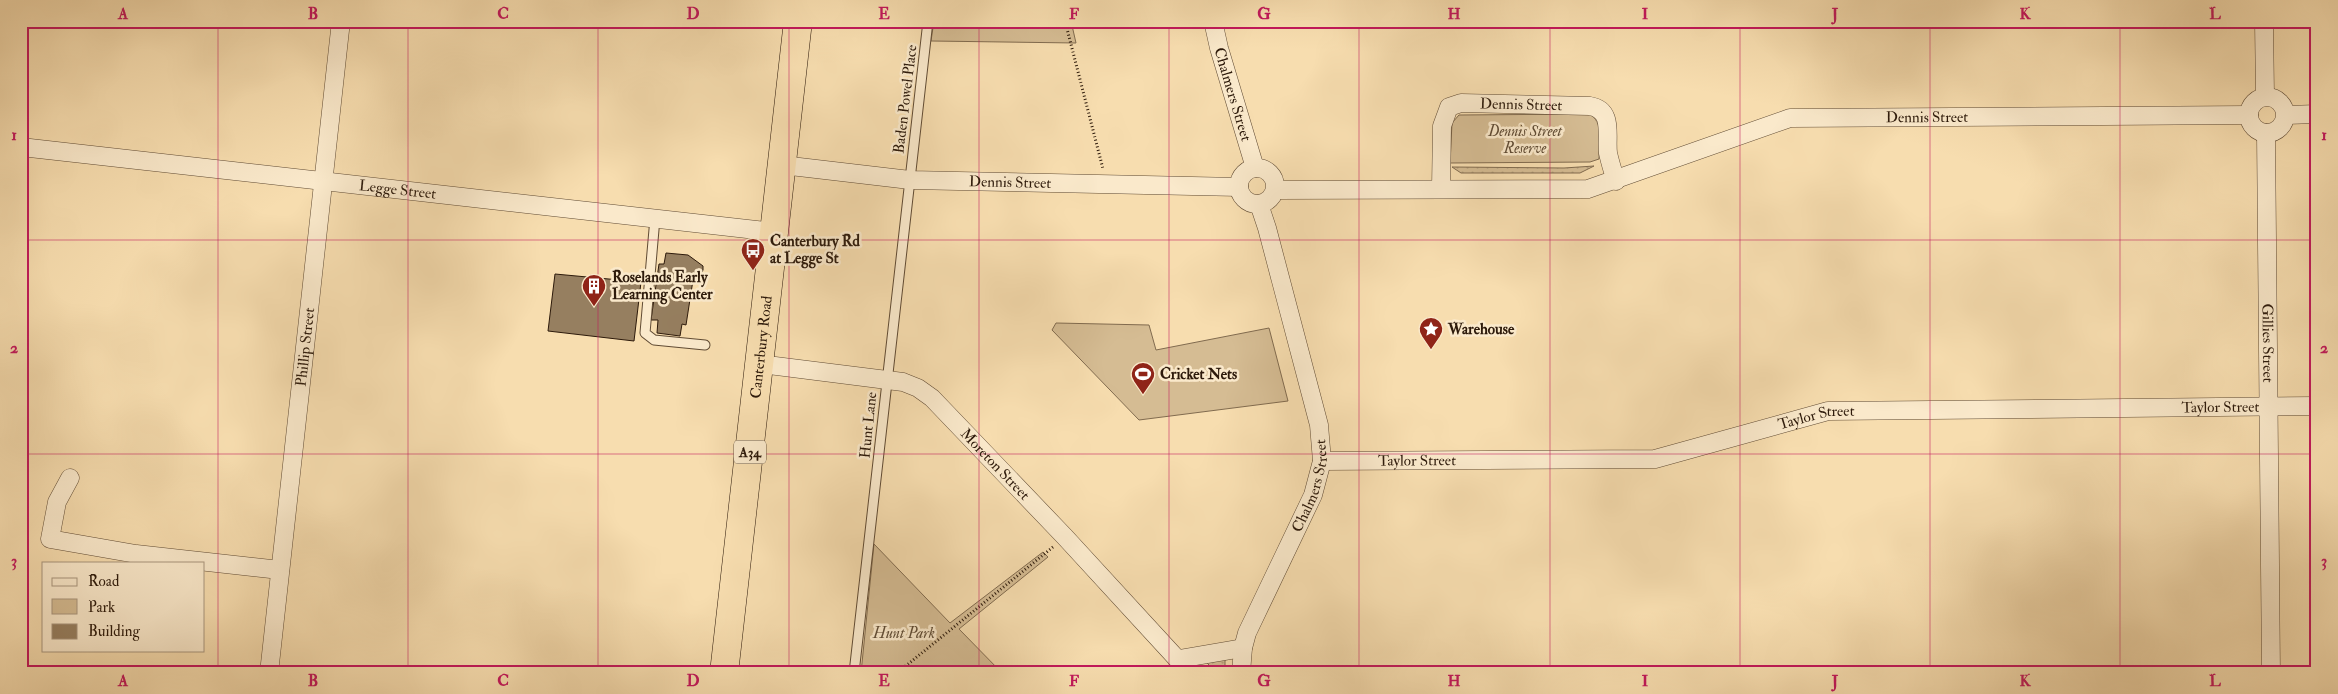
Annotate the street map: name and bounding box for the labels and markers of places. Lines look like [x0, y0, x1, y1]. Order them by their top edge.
place label: Canterbury Rd at Legge St [770, 232, 860, 269]
bus stop icon: Canterbury Rd at Legge St [740, 237, 766, 271]
place label: Roselands Early Learning Center [612, 268, 713, 305]
building icon: Roselands Early Learning Center [581, 273, 607, 307]
place icon: Warehouse [1418, 316, 1444, 350]
place label: Warehouse [1447, 320, 1515, 339]
sports icon: Cricket Nets [1130, 361, 1156, 395]
place label: Cricket Nets [1160, 365, 1237, 384]

